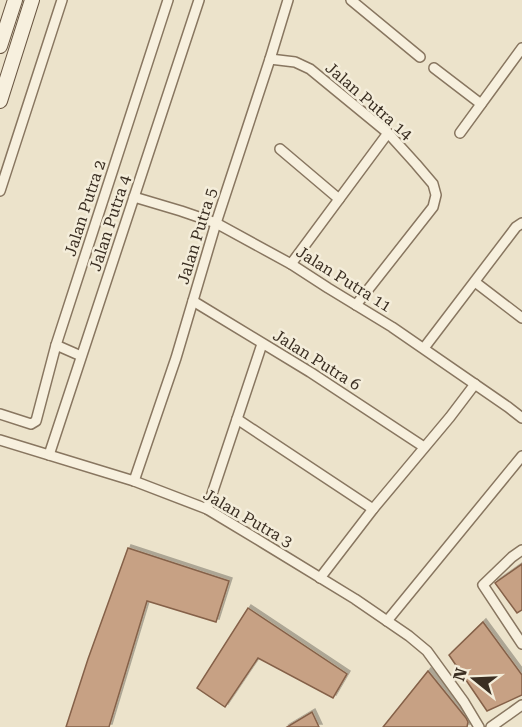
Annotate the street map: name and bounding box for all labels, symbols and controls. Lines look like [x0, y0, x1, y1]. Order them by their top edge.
street label: Jalan Putra 14 [322, 58, 416, 144]
street label: Jalan Putra 2 [61, 158, 109, 258]
street label: Jalan Putra 4 [86, 173, 134, 273]
street label: Jalan Putra 5 [173, 185, 221, 287]
street label: Jalan Putra 11 [293, 242, 395, 316]
street label: Jalan Putra 6 [270, 325, 364, 395]
street label: Jalan Putra 3 [200, 485, 296, 551]
north arrow [444, 649, 504, 709]
text: N [449, 666, 471, 683]

